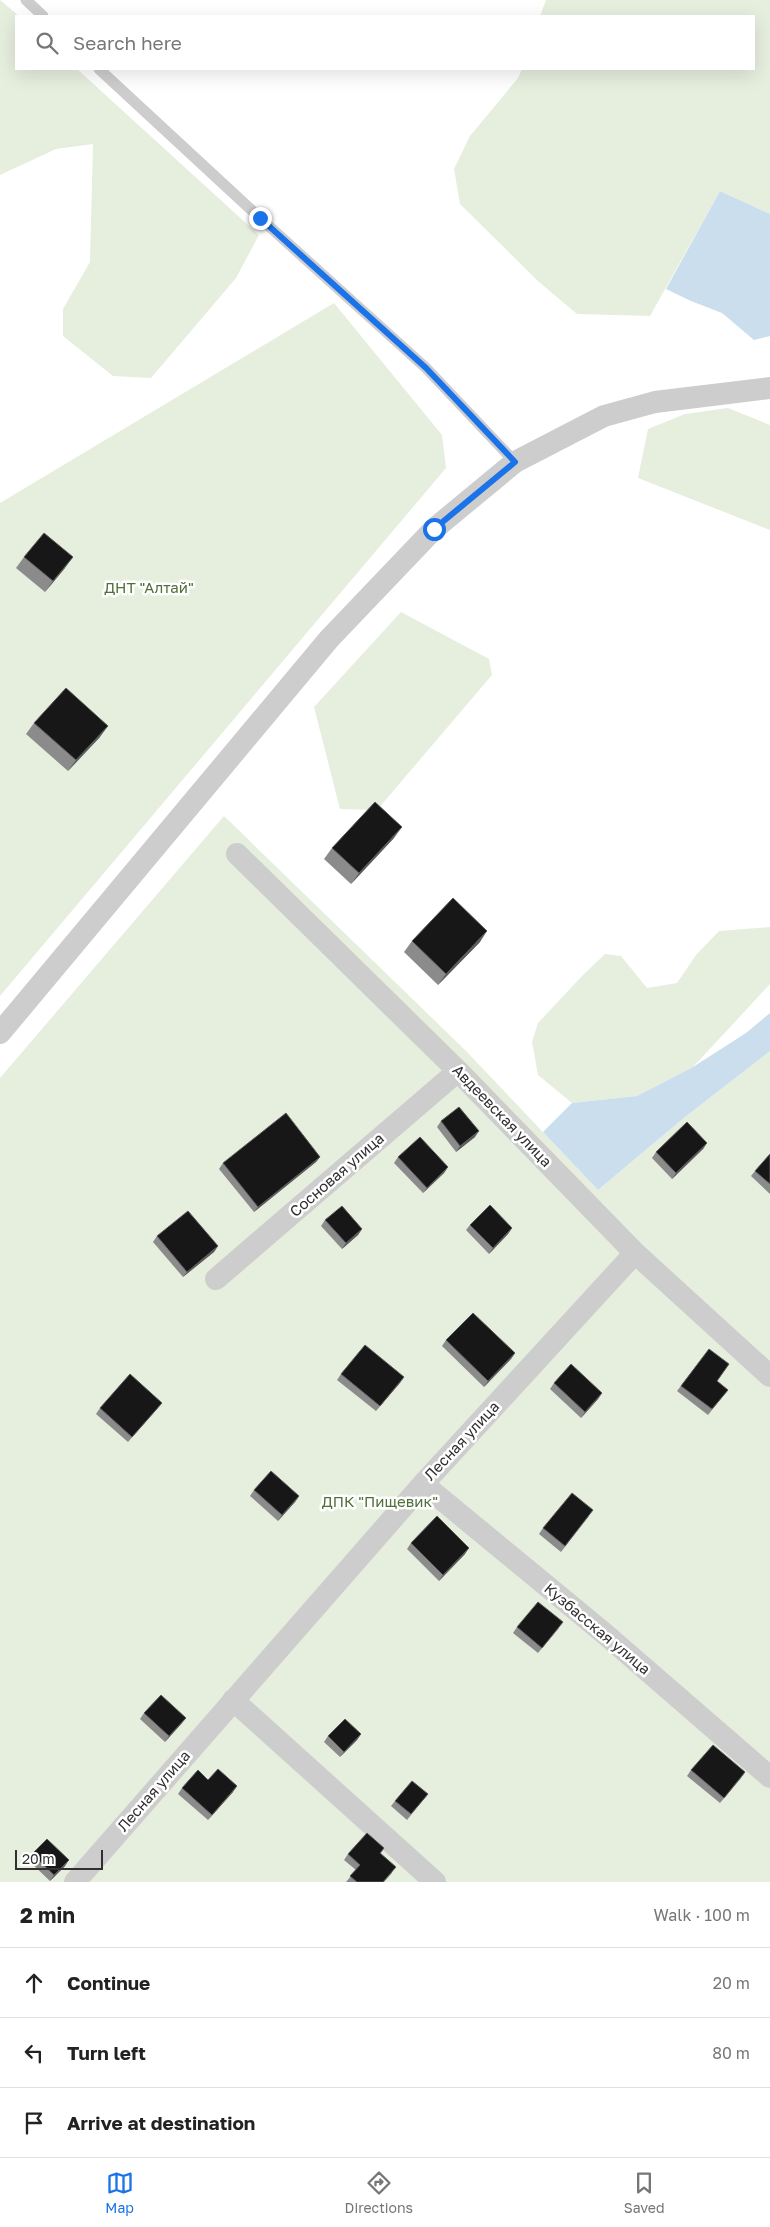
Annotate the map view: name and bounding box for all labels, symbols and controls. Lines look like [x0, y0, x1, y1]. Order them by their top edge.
search box [15, 15, 755, 70]
icon: search [33, 29, 61, 57]
text: Search here [73, 31, 182, 54]
route end [249, 207, 272, 230]
route start [423, 518, 446, 541]
park label: ДНТ "Алтай" [104, 578, 194, 596]
street label: Авдеевская улица [449, 1061, 556, 1170]
street label: Сосновая улица [286, 1129, 387, 1220]
street label: Лесная улица [420, 1397, 502, 1484]
park label: ДПК "Пищевик" [322, 1492, 438, 1510]
street label: Кузбасская улица [541, 1579, 654, 1678]
street label: Лесная улица [113, 1746, 193, 1835]
scale bar [15, 1847, 102, 1870]
text: 20 m [22, 1850, 55, 1867]
text: 2 min [20, 1902, 75, 1928]
text: Walk · 100 m [654, 1905, 750, 1925]
icon: ahead [20, 1969, 48, 1997]
text: Continue [67, 1971, 150, 1994]
text: 20 m [713, 1973, 750, 1993]
icon: left [20, 2039, 48, 2067]
text: Turn left [67, 2041, 146, 2064]
text: 80 m [712, 2043, 750, 2063]
icon: arrive [20, 2109, 48, 2137]
text: Arrive at destination [67, 2111, 255, 2134]
tab: Map [105, 2169, 134, 2216]
tab: Directions [345, 2169, 413, 2216]
tab: Saved [624, 2169, 665, 2216]

